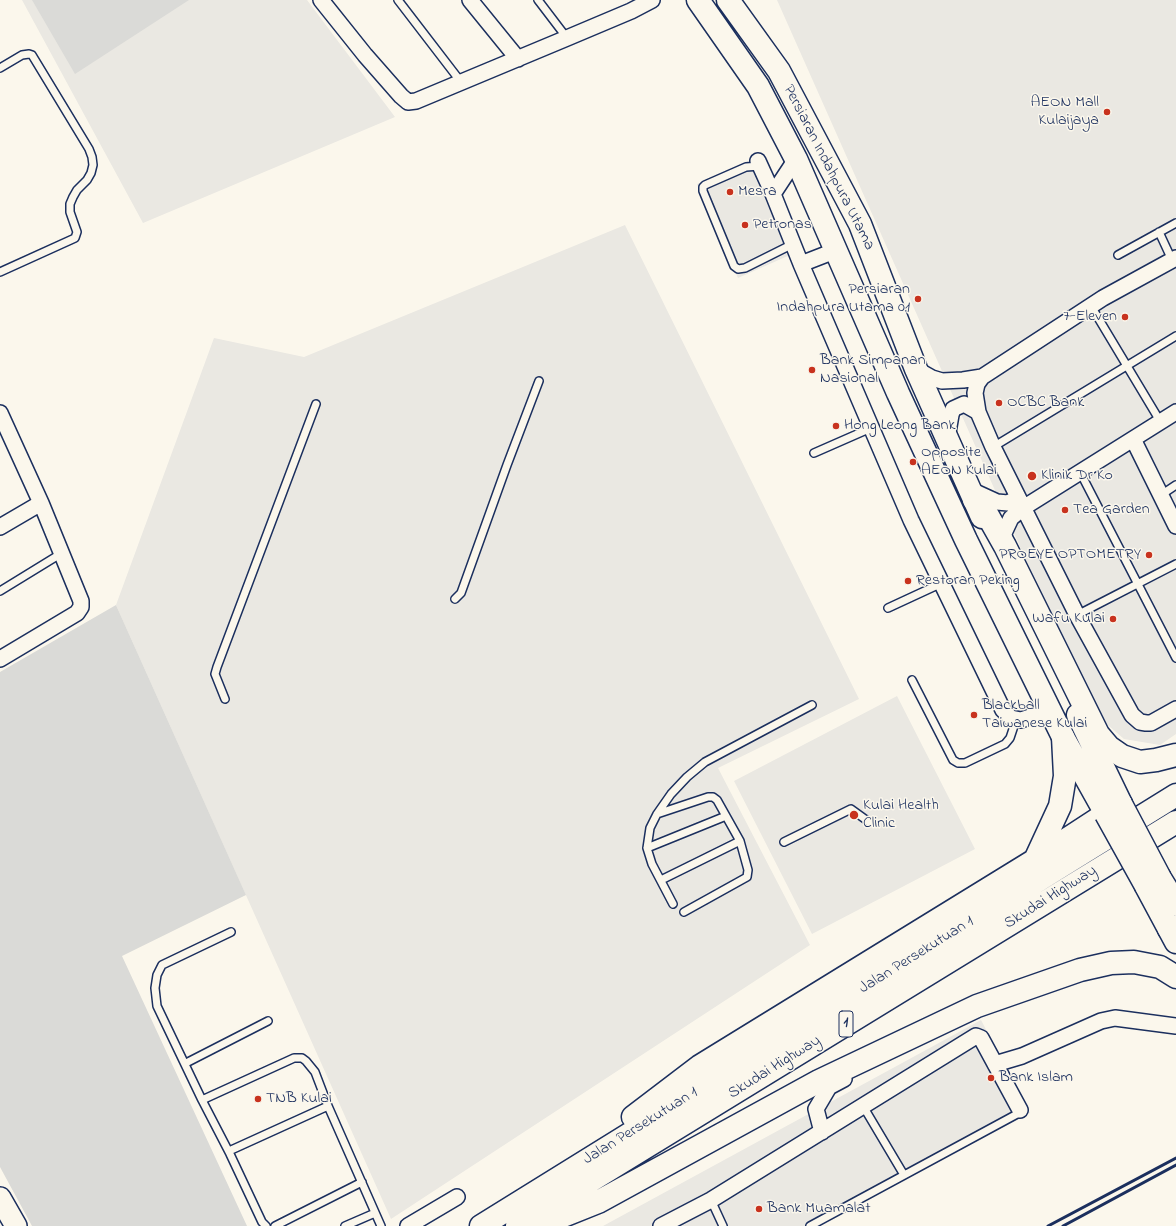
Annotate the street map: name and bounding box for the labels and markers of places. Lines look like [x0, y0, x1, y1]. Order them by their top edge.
place label: AEON Mall Kulaijaya [1030, 93, 1099, 131]
marker: AEON Mall Kulaijaya [1102, 107, 1112, 117]
place label: Mesra [738, 182, 777, 202]
marker: Mesra [725, 187, 735, 197]
place label: Petronas [753, 215, 812, 235]
marker: Petronas [740, 220, 750, 230]
place label: Persiaran Indahpura Utama 01 [777, 280, 910, 318]
marker: Persiaran Indahpura Utama 01 [913, 294, 923, 304]
place label: 7-Eleven [1063, 307, 1117, 327]
marker: 7-Eleven [1120, 312, 1130, 322]
place label: Bank Simpanan Nasional [820, 351, 926, 389]
marker: Bank Simpanan Nasional [807, 365, 817, 375]
place label: OCBC Bank [1007, 393, 1084, 413]
marker: OCBC Bank [994, 398, 1004, 408]
place label: Hong Leong Bank [844, 416, 956, 436]
marker: Hong Leong Bank [831, 421, 841, 431]
place label: Opposite AEON Kulai [921, 443, 997, 481]
marker: Opposite AEON Kulai [908, 457, 918, 467]
place label: Klinik Dr Ko [1041, 466, 1113, 486]
marker: Klinik Dr Ko [1026, 470, 1038, 482]
place label: Tea Garden [1073, 500, 1150, 520]
marker: Tea Garden [1060, 505, 1070, 515]
place label: PROEYE OPTOMETRY [999, 545, 1141, 565]
marker: PROEYE OPTOMETRY [1144, 550, 1154, 560]
place label: Restoran Peking [916, 571, 1020, 591]
marker: Restoran Peking [903, 576, 913, 586]
place label: Wafu Kulai [1032, 609, 1105, 629]
marker: Wafu Kulai [1108, 614, 1118, 624]
place label: Blackball Taiwanese Kulai [982, 696, 1087, 734]
marker: Blackball Taiwanese Kulai [969, 710, 979, 720]
place label: Kulai Health Clinic [863, 796, 939, 834]
marker: Kulai Health Clinic [848, 809, 860, 821]
place label: Bank Islam [999, 1068, 1073, 1088]
marker: Bank Islam [986, 1073, 996, 1083]
place label: TNB Kulai [266, 1089, 332, 1109]
marker: TNB Kulai [253, 1094, 263, 1104]
place label: Bank Muamalat [767, 1199, 871, 1219]
marker: Bank Muamalat [754, 1204, 764, 1214]

